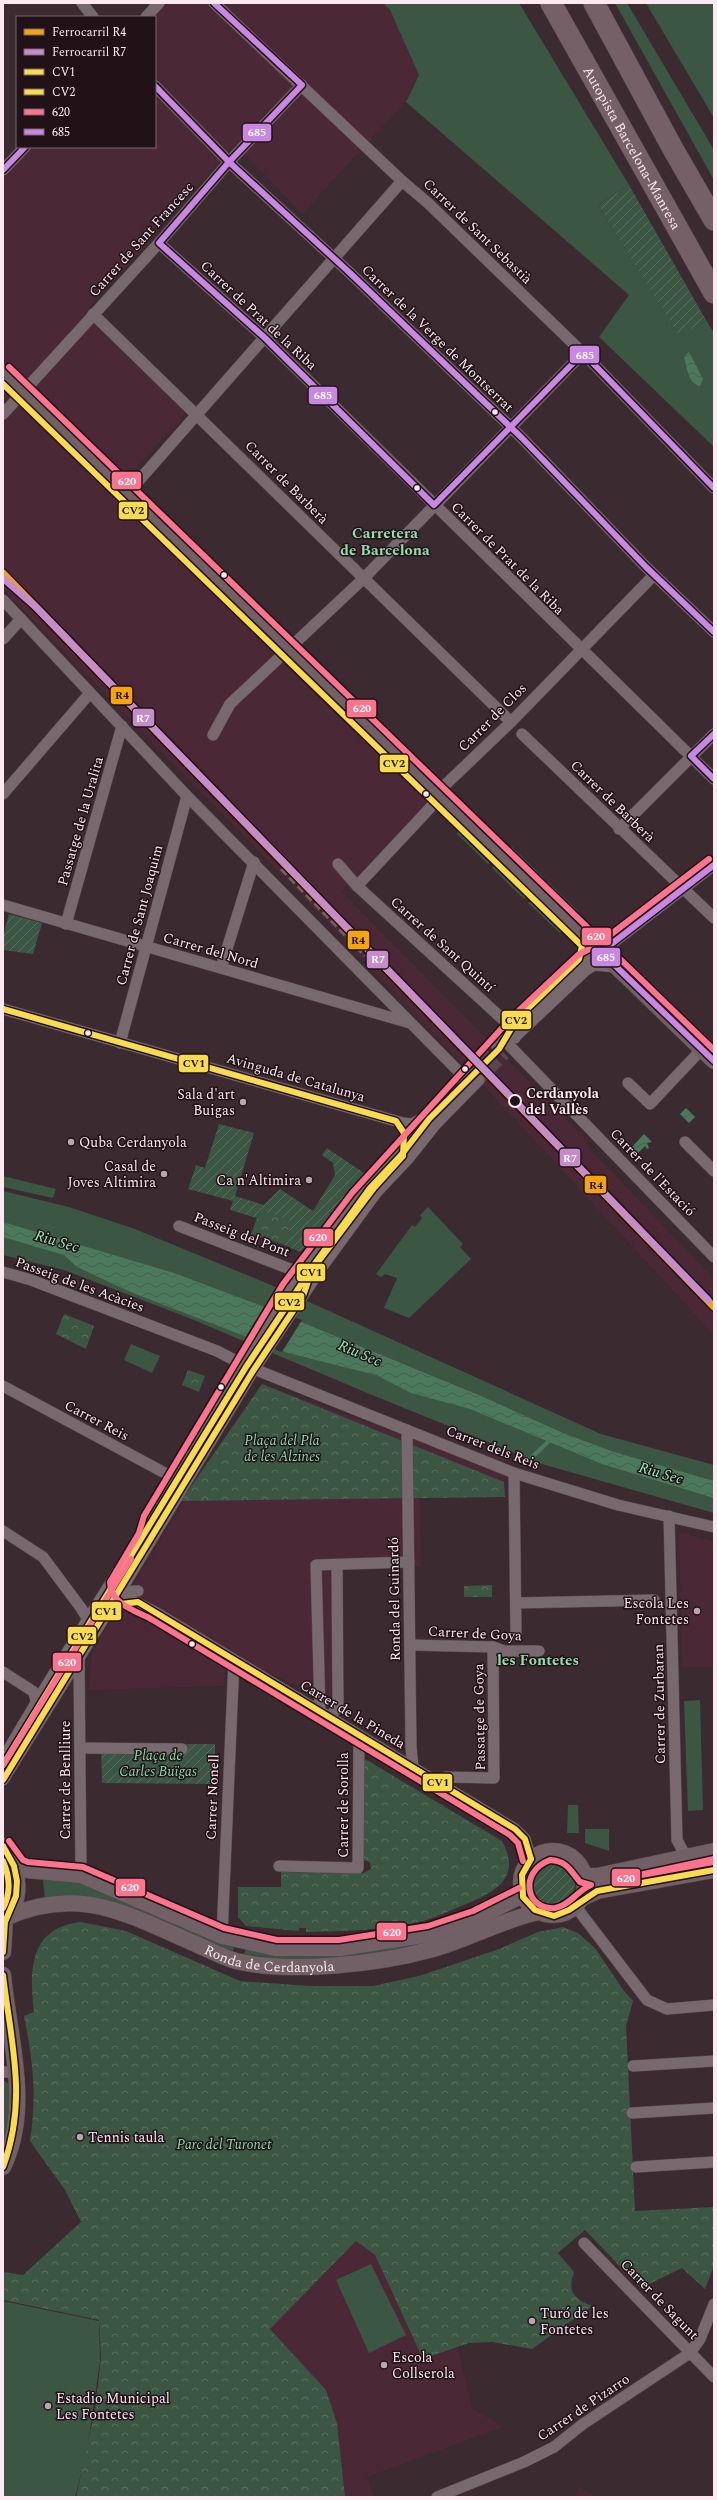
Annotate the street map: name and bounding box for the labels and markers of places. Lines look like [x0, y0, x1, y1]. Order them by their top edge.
unlabelled marker [490, 407, 500, 417]
unlabelled marker [412, 483, 422, 493]
unlabelled marker [219, 570, 229, 580]
unlabelled marker [421, 789, 431, 799]
unlabelled marker [83, 1028, 93, 1038]
unlabelled marker [460, 1064, 470, 1074]
place label: Cerdanyola del Vallès [526, 1083, 600, 1120]
place label: Sala d'art Buigas [177, 1084, 235, 1121]
marker: Cerdanyola del Vallès [508, 1094, 522, 1108]
marker: Sala d'art Buigas [238, 1097, 248, 1107]
place label: Quba Cerdanyola [79, 1132, 187, 1153]
marker: Quba Cerdanyola [66, 1137, 76, 1147]
place label: Casal de Joves Altimira [68, 1156, 156, 1193]
marker: Casal de Joves Altimira [159, 1169, 169, 1179]
place label: Ca n'Altimira [216, 1170, 301, 1191]
marker: Ca n'Altimira [304, 1175, 314, 1185]
unlabelled marker [216, 1382, 226, 1392]
place label: Escola Les Fontetes [623, 1593, 689, 1630]
marker: Escola Les Fontetes [692, 1606, 702, 1616]
unlabelled marker [187, 1639, 197, 1649]
place label: Tennis taula [88, 2127, 164, 2148]
marker: Tennis taula [75, 2132, 85, 2142]
place label: Turó de les Fontetes [540, 2303, 609, 2340]
marker: Turó de les Fontetes [527, 2316, 537, 2326]
place label: Escola Collserola [392, 2347, 455, 2384]
marker: Escola Collserola [379, 2360, 389, 2370]
place label: Estadio Municipal Les Fontetes [56, 2388, 170, 2425]
marker: Estadio Municipal Les Fontetes [43, 2401, 53, 2411]

